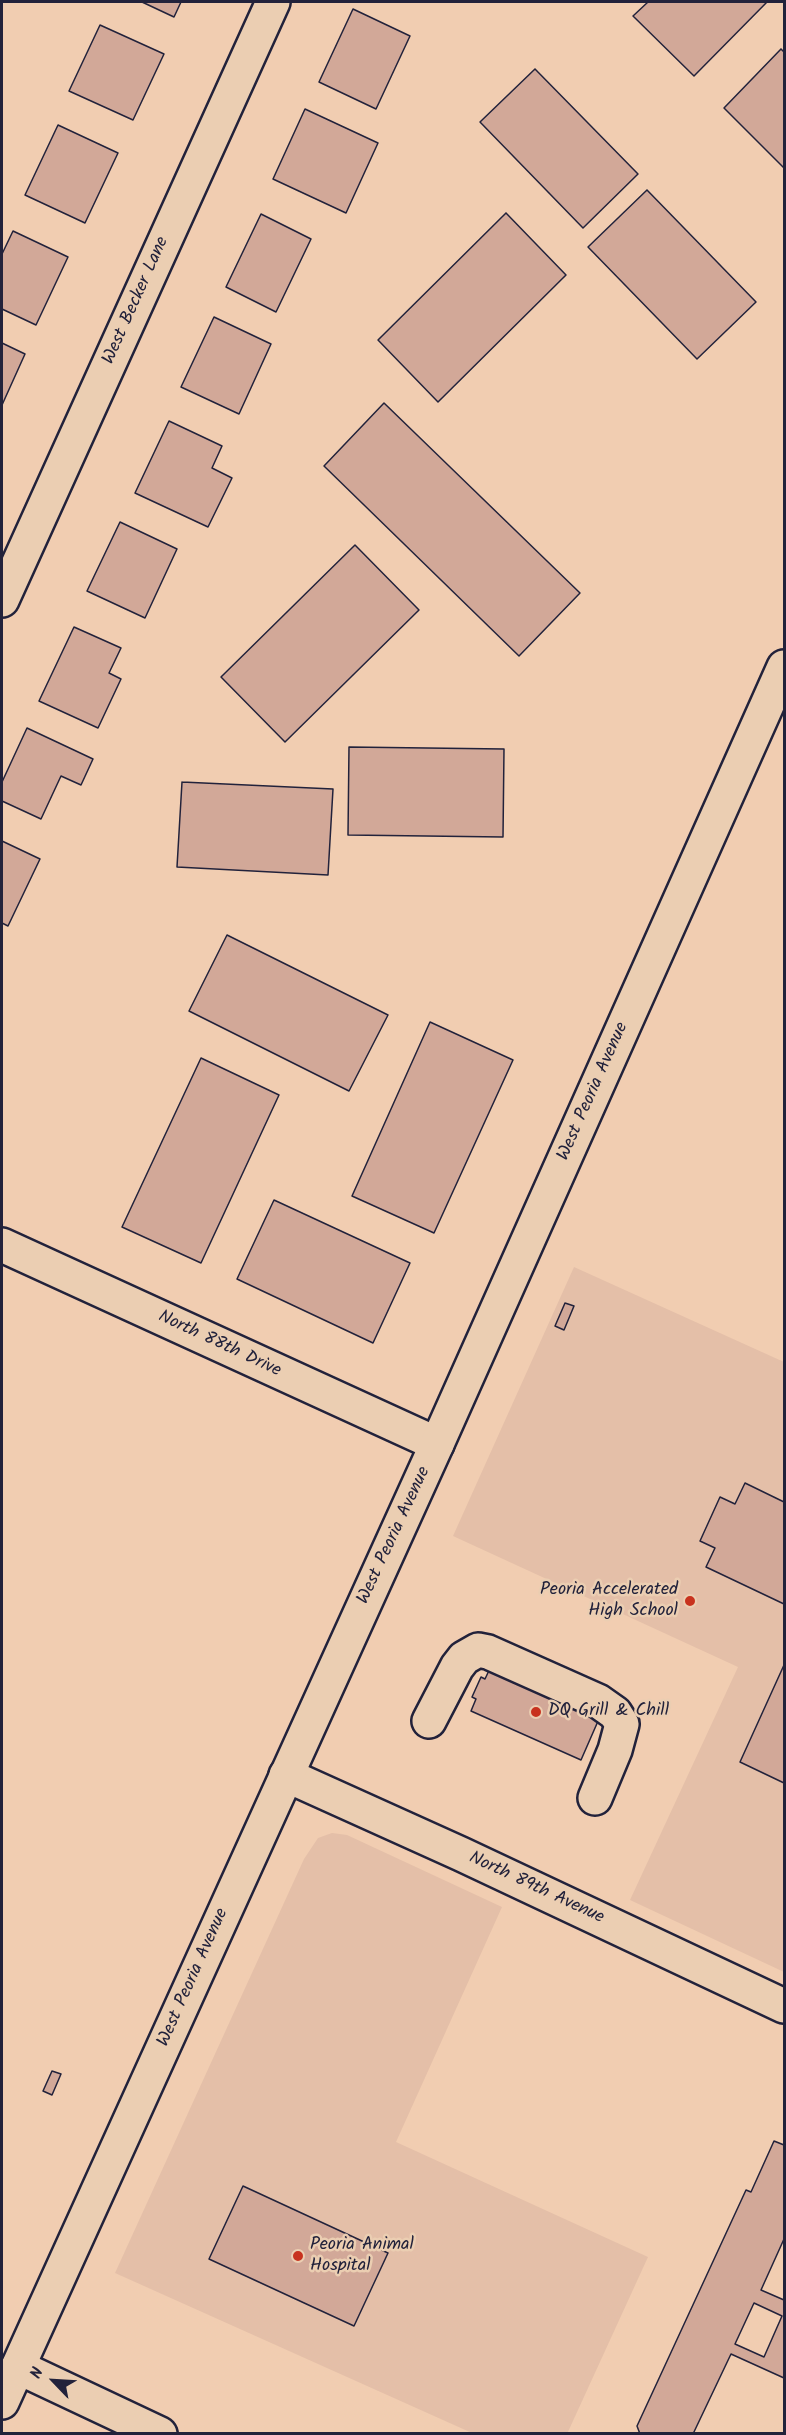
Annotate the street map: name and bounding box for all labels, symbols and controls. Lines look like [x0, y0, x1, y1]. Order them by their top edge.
street label: West Becker Lane [99, 234, 175, 368]
street label: West Peoria Avenue [554, 1020, 634, 1164]
street label: North 88th Drive [154, 1307, 284, 1383]
street label: West Peoria Avenue [354, 1464, 436, 1608]
place label: Peoria Accelerated High School [540, 1580, 678, 1622]
marker: Peoria Accelerated High School [683, 1594, 697, 1608]
place label: DQ Grill & Chill [548, 1701, 669, 1723]
marker: DQ Grill & Chill [529, 1705, 543, 1719]
street label: North 89th Avenue [465, 1848, 607, 1930]
street label: West Peoria Avenue [154, 1906, 234, 2050]
place label: Peoria Animal Hospital [310, 2235, 414, 2278]
marker: Peoria Animal Hospital [291, 2249, 305, 2263]
north arrow [24, 2351, 84, 2411]
text: N [24, 2363, 51, 2383]

